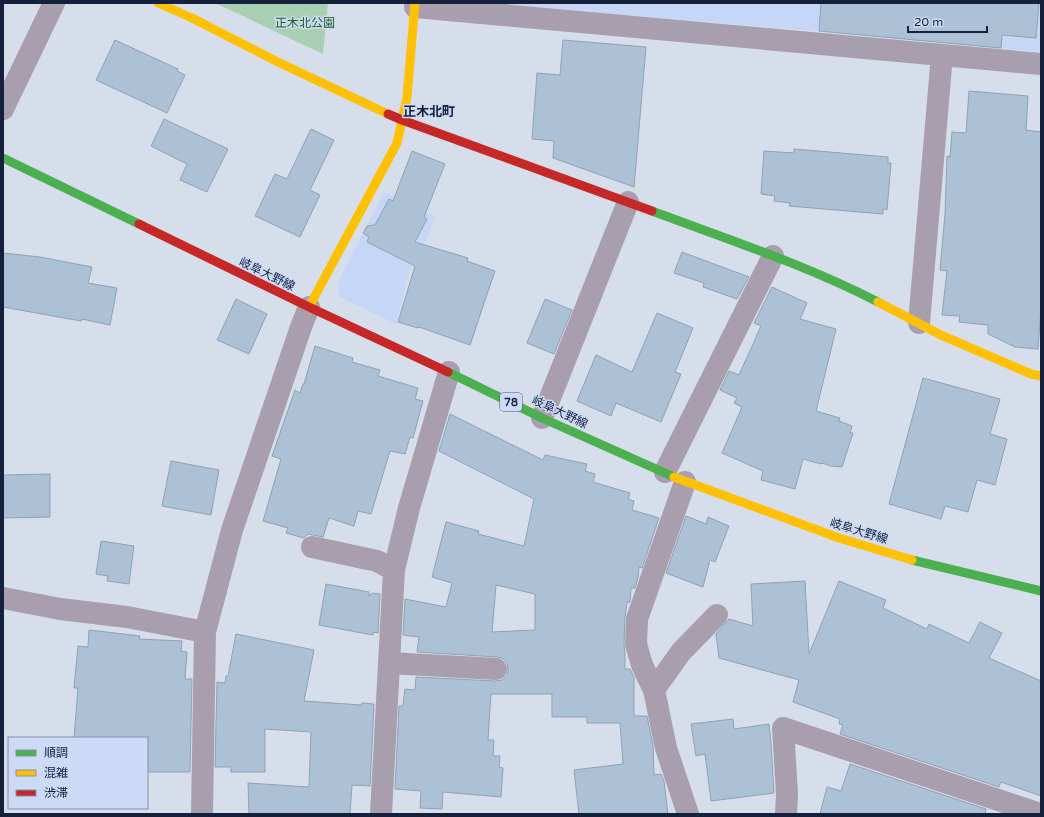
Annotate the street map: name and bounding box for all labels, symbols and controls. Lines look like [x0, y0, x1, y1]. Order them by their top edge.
scale bar [908, 8, 987, 34]
text: 20 m [914, 15, 943, 29]
park label: 正木北公園 [275, 16, 335, 30]
district label: 正木北町 [403, 104, 455, 120]
street label: 岐阜大野線 [237, 255, 297, 293]
road number: 78 [500, 393, 522, 411]
street label: 岐阜大野線 [530, 393, 590, 431]
street label: 岐阜大野線 [828, 516, 890, 546]
legend [8, 737, 148, 809]
text: 順調 [44, 746, 68, 760]
text: 混雑 [44, 766, 68, 780]
text: 渋滞 [44, 786, 68, 800]

